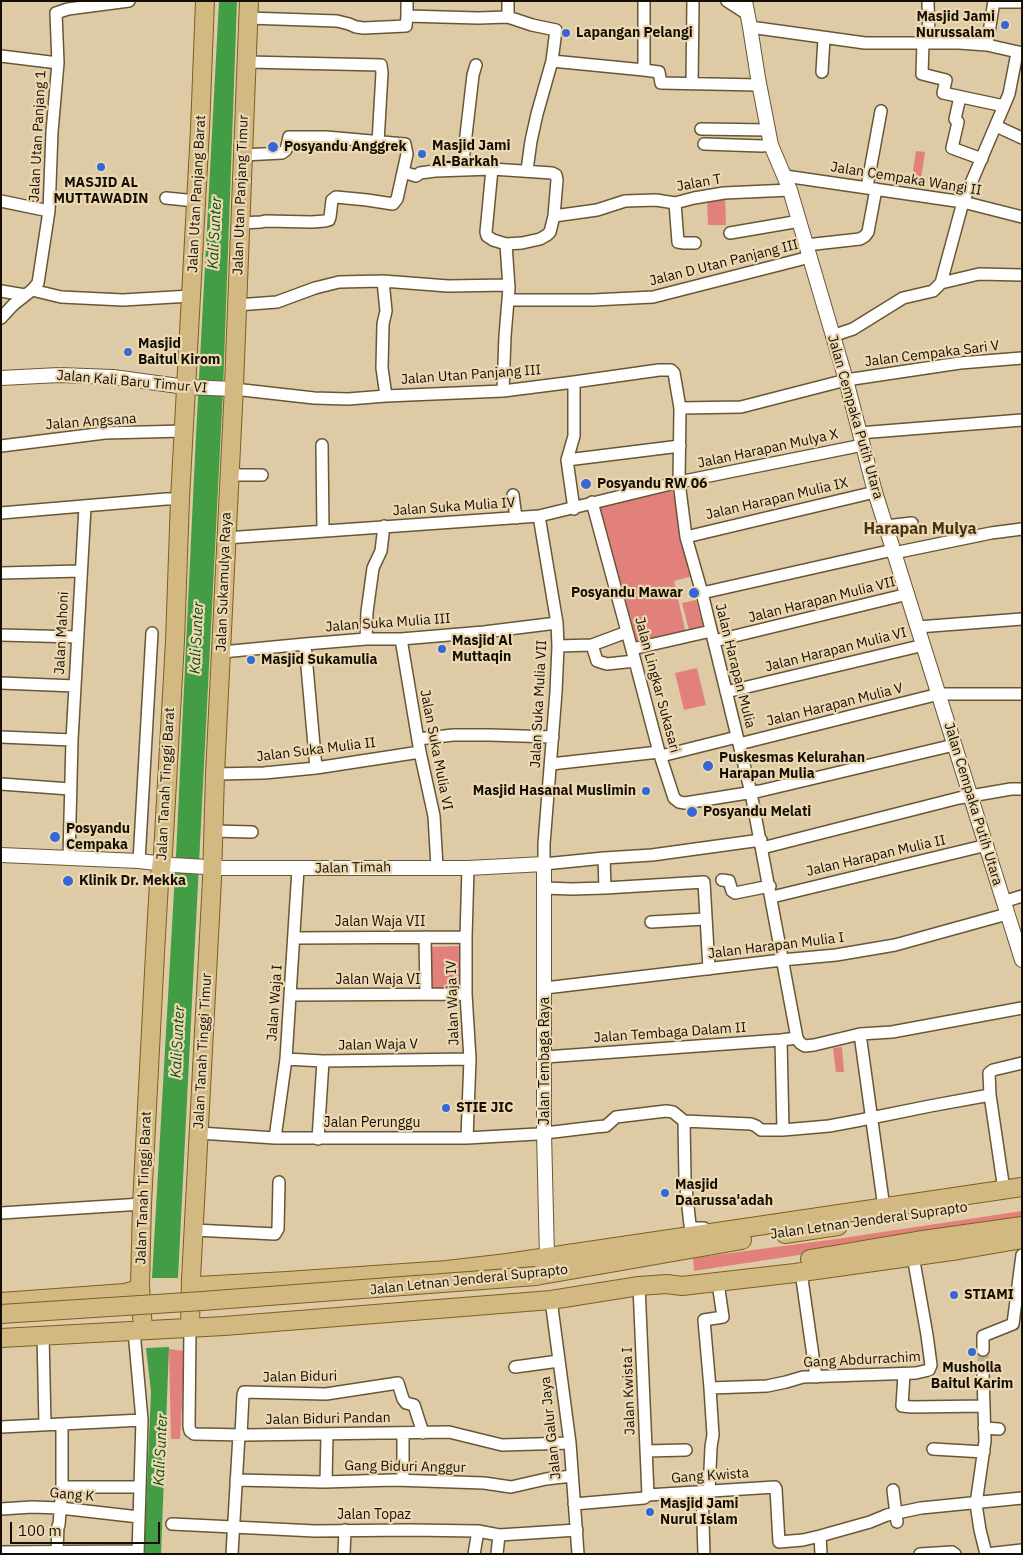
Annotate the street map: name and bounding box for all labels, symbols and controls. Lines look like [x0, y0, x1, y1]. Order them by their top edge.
place label: Masjid Jami Nurussalam [916, 9, 995, 41]
marker: Masjid Jami Nurussalam [999, 19, 1011, 31]
place label: Lapangan Pelangi [576, 25, 693, 41]
marker: Lapangan Pelangi [560, 27, 572, 39]
street label: Jalan Utan Panjang 1 [26, 70, 50, 202]
street label: Jalan Utan Panjang Barat [184, 115, 210, 273]
street label: Jalan Utan Panjang Timur [230, 115, 252, 275]
place label: Masjid Jami Al-Barkah [432, 138, 511, 170]
place label: Posyandu Anggrek [284, 139, 406, 155]
marker: Posyandu Anggrek [266, 140, 280, 154]
marker: Masjid Jami Al-Barkah [416, 148, 428, 160]
street label: Jalan Cempaka Wangi II [829, 159, 983, 199]
marker: MASJID AL MUTTAWADIN [95, 161, 107, 173]
street label: Jalan T [675, 171, 723, 195]
place label: MASJID AL MUTTAWADIN [54, 175, 148, 208]
water label: Kali Sunter [204, 196, 226, 270]
street label: Jalan D Utan Panjang III [648, 236, 800, 290]
street label: Jalan Cempaka Putih Utara [823, 333, 887, 501]
place label: Masjid Baitul Kirom [138, 336, 220, 368]
street label: Jalan Cempaka Sari V [864, 337, 1000, 371]
marker: Masjid Baitul Kirom [122, 346, 134, 358]
street label: Jalan Utan Panjang III [400, 362, 542, 388]
street label: Jalan Kali Baru Timur VI [56, 367, 208, 397]
street label: Jalan Angsana [45, 410, 137, 434]
street label: Jalan Harapan Mulya X [696, 426, 840, 472]
street label: Jalan Harapan Mulia IX [704, 474, 850, 524]
place label: Posyandu RW 06 [597, 476, 707, 492]
marker: Posyandu RW 06 [579, 477, 593, 491]
street label: Jalan Suka Mulia IV [392, 494, 516, 520]
street label: Jalan Sukamulya Raya [213, 512, 235, 652]
district label: Harapan Mulya [864, 519, 976, 539]
street label: Jalan Harapan Mulia VII [747, 574, 897, 626]
place label: Posyandu Mawar [571, 585, 683, 601]
marker: Posyandu Mawar [687, 586, 701, 600]
street label: Jalan Mahoni [51, 591, 73, 675]
water label: Kali Sunter [186, 601, 208, 675]
street label: Jalan Harapan Mulia [711, 602, 759, 730]
street label: Jalan Suka Mulia III [325, 610, 451, 636]
street label: Jalan Lingkar Sukasari [631, 615, 683, 755]
street label: Jalan Harapan Mulia VI [763, 624, 909, 676]
place label: Masjid Al Muttaqin [452, 633, 512, 666]
street label: Jalan Suka Mulia VII [527, 639, 551, 769]
marker: Masjid Al Muttaqin [436, 643, 448, 655]
place label: Masjid Sukamulia [261, 652, 378, 668]
marker: Masjid Sukamulia [245, 654, 257, 666]
street label: Jalan Harapan Mulia V [765, 680, 905, 730]
street label: Jalan Suka Mulia VI [416, 688, 456, 812]
street label: Jalan Tanah Tinggi Barat [154, 707, 178, 861]
street label: Jalan Cempaka Putih Utara [940, 720, 1006, 888]
street label: Jalan Suka Mulia II [255, 734, 377, 766]
place label: Puskesmas Kelurahan Harapan Mulia [719, 750, 865, 782]
marker: Puskesmas Kelurahan Harapan Mulia [701, 759, 715, 773]
place label: Masjid Hasanal Muslimin [473, 783, 636, 799]
marker: Masjid Hasanal Muslimin [640, 785, 652, 797]
place label: Posyandu Melati [703, 804, 811, 820]
marker: Posyandu Melati [685, 805, 699, 819]
place label: Posyandu Cempaka [66, 821, 130, 854]
marker: Posyandu Cempaka [48, 830, 62, 844]
street label: Jalan Harapan Mulia II [805, 832, 947, 880]
street label: Jalan Timah [315, 859, 391, 877]
place label: Klinik Dr. Mekka [79, 873, 186, 889]
marker: Klinik Dr. Mekka [61, 874, 75, 888]
street label: Jalan Waja VII [335, 914, 425, 930]
street label: Jalan Harapan Mulia I [707, 929, 845, 963]
street label: Jalan Waja IV [443, 960, 463, 1046]
street label: Jalan Waja I [264, 964, 286, 1042]
street label: Jalan Waja VI [335, 972, 421, 988]
street label: Jalan Tanah Tinggi Timur [191, 973, 215, 1129]
street label: Jalan Tembaga Raya [537, 997, 553, 1125]
water label: Kali Sunter [167, 1005, 189, 1079]
street label: Jalan Tembaga Dalam II [593, 1019, 747, 1047]
street label: Jalan Waja V [338, 1036, 418, 1054]
place label: STIE JIC [456, 1100, 513, 1116]
marker: STIE JIC [440, 1102, 452, 1114]
street label: Jalan Tanah Tinggi Barat [133, 1111, 155, 1265]
street label: Jalan Perunggu [324, 1115, 420, 1131]
place label: Masjid Daarussa'adah [675, 1177, 773, 1210]
marker: Masjid Daarussa'adah [659, 1187, 671, 1199]
street label: Jalan Letnan Jenderal Suprapto [769, 1199, 969, 1243]
street label: Jalan Letnan Jenderal Suprapto [369, 1261, 569, 1299]
place label: STIAMI [964, 1287, 1014, 1303]
marker: STIAMI [948, 1289, 960, 1301]
marker: Musholla Baitul Karim [966, 1346, 978, 1358]
street label: Jalan Kwista I [619, 1347, 639, 1435]
street label: Gang Abdurrachim [803, 1349, 921, 1371]
place label: Musholla Baitul Karim [931, 1360, 1013, 1392]
street label: Jalan Biduri [263, 1368, 337, 1386]
street label: Jalan Galur Jaya [537, 1376, 565, 1480]
street label: Jalan Biduri Pandan [265, 1410, 391, 1428]
water label: Kali Sunter [150, 1413, 172, 1487]
street label: Gang Biduri Anggur [344, 1458, 466, 1476]
street label: Gang Kwista [671, 1465, 749, 1487]
street label: Gang K [49, 1485, 95, 1505]
place label: Masjid Jami Nurul Islam [660, 1496, 739, 1528]
marker: Masjid Jami Nurul Islam [644, 1506, 656, 1518]
street label: Jalan Topaz [337, 1507, 411, 1523]
scale bar [12, 1512, 162, 1544]
text: 100 m [18, 1521, 62, 1540]

